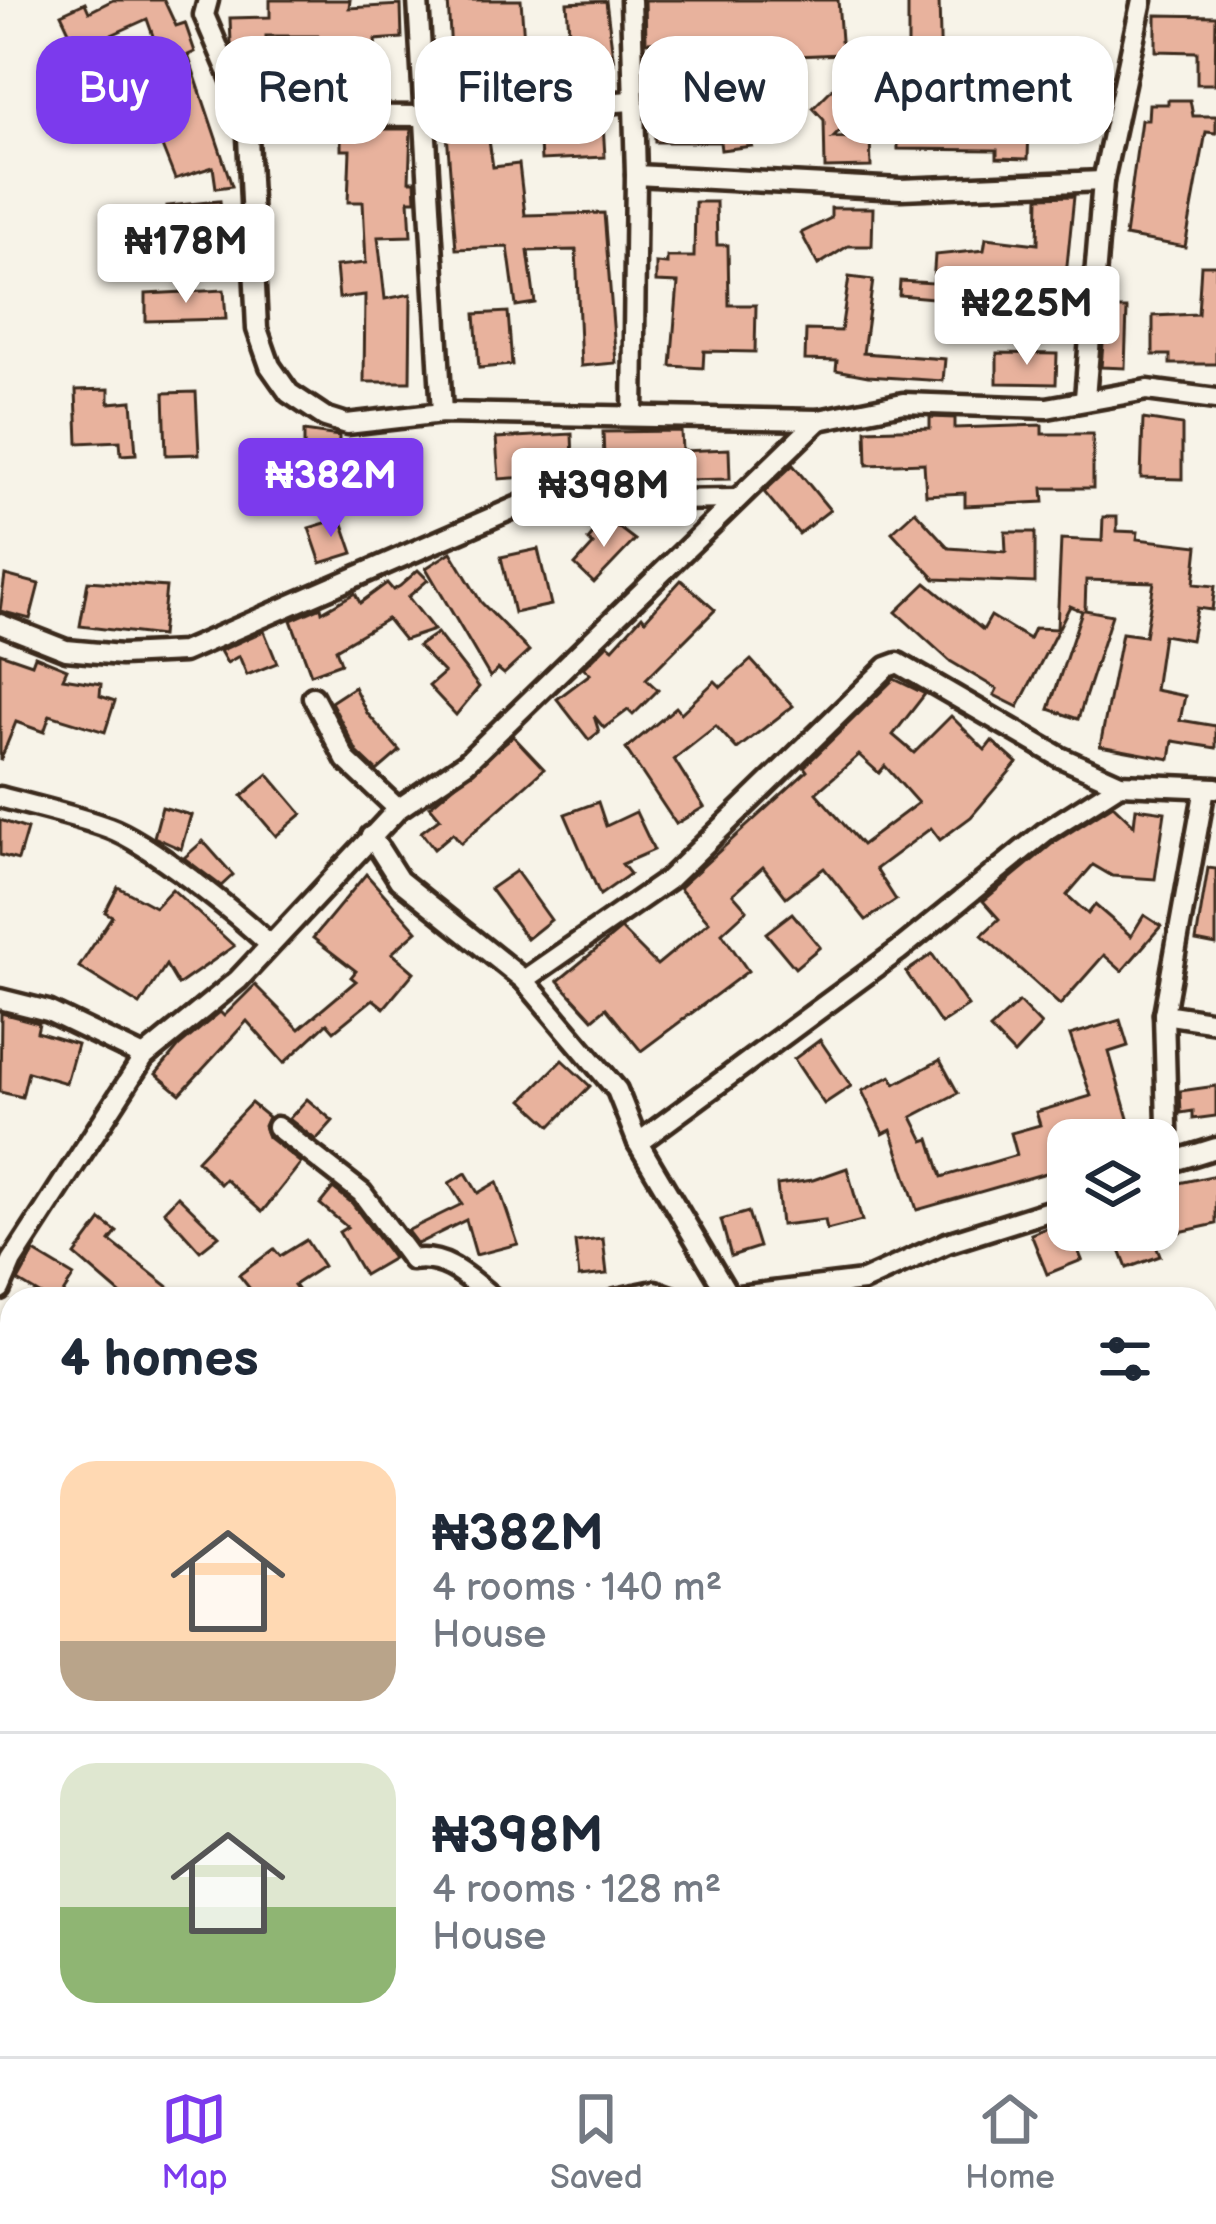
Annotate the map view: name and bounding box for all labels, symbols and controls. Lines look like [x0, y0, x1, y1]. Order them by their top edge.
chip: Buy [36, 36, 191, 144]
chip: Rent [215, 36, 391, 144]
chip: Filters [415, 36, 615, 144]
chip: New [639, 36, 808, 144]
chip: Apartment [832, 36, 1114, 144]
pin: ₦178M [102, 204, 270, 306]
text: ₦178M [124, 219, 248, 266]
pin: ₦225M [943, 266, 1111, 368]
text: ₦225M [961, 281, 1093, 328]
pin: ₦382M [247, 438, 415, 540]
pin: ₦398M [520, 448, 688, 550]
text: ₦382M [265, 453, 397, 500]
text: ₦398M [539, 463, 669, 510]
map controls [1047, 1119, 1179, 1251]
button: layers [1047, 1119, 1179, 1251]
icon: filters [1092, 1326, 1158, 1392]
text: 4 homes [60, 1329, 259, 1390]
text: ₦382M [432, 1504, 604, 1565]
icon: home [156, 1509, 300, 1653]
text: 4 rooms · 140 m² [432, 1565, 722, 1612]
text: House [432, 1612, 546, 1659]
text: ₦398M [432, 1806, 603, 1867]
icon: home [156, 1811, 300, 1955]
text: 4 rooms · 128 m² [432, 1867, 721, 1914]
text: House [432, 1914, 546, 1961]
tab: Map [161, 2086, 228, 2198]
tab: Saved [550, 2086, 643, 2198]
tab: Home [965, 2086, 1055, 2198]

